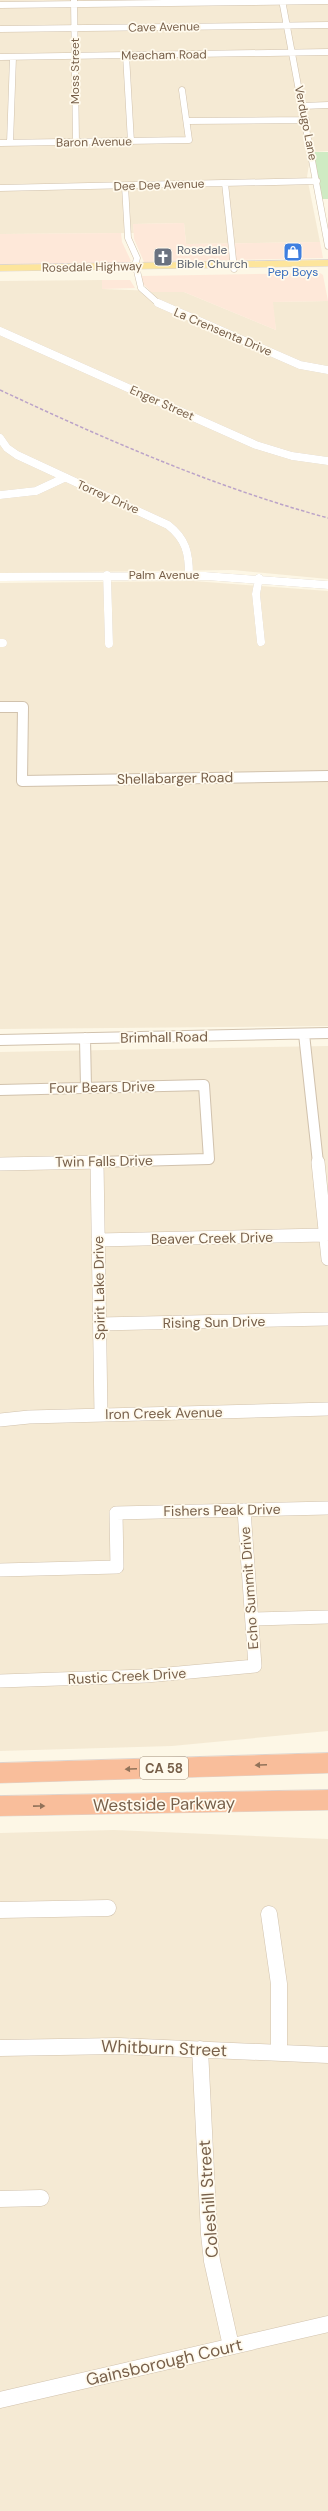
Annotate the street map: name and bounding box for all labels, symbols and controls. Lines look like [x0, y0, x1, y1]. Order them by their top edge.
street label: Cave Avenue [128, 18, 200, 36]
street label: Moss Street [67, 37, 83, 104]
street label: Meacham Road [121, 46, 207, 64]
street label: Verdugo Lane [291, 84, 321, 162]
street label: Baron Avenue [56, 133, 132, 151]
street label: Dee Dee Avenue [113, 175, 205, 195]
shop icon: Pep Boys [282, 241, 304, 263]
place label: Rosedale Bible Church [177, 242, 248, 272]
church icon: Rosedale Bible Church [152, 246, 174, 268]
street label: Rosedale Highway [42, 258, 142, 276]
place label: Pep Boys [268, 264, 318, 280]
street label: La Crensenta Drive [171, 304, 275, 360]
street label: Enger Street [127, 382, 197, 424]
street label: Torrey Drive [74, 476, 142, 518]
street label: Palm Avenue [129, 567, 199, 583]
street label: Shellabarger Road [117, 768, 233, 788]
street label: Brimhall Road [120, 1027, 208, 1047]
street label: Four Bears Drive [49, 1077, 155, 1097]
street label: Twin Falls Drive [55, 1151, 153, 1171]
street label: Beaver Creek Drive [151, 1228, 273, 1248]
street label: Spirit Lake Drive [89, 1236, 109, 1340]
street label: Rising Sun Drive [162, 1312, 266, 1332]
street label: Iron Creek Avenue [105, 1403, 223, 1423]
street label: Fishers Peak Drive [163, 1500, 281, 1520]
street label: Echo Summit Drive [236, 1526, 262, 1650]
street label: Rustic Creek Drive [67, 1664, 187, 1688]
road number: CA 58 [140, 1757, 188, 1779]
one-way arrow [254, 1762, 267, 1768]
one-way arrow [124, 1766, 137, 1772]
street label: Westside Parkway [93, 1792, 236, 1816]
one-way arrow [33, 1803, 46, 1809]
street label: Whitburn Street [101, 2035, 227, 2061]
street label: Coleshill Street [193, 2139, 223, 2259]
street label: Gainsborough Court [84, 2333, 244, 2391]

